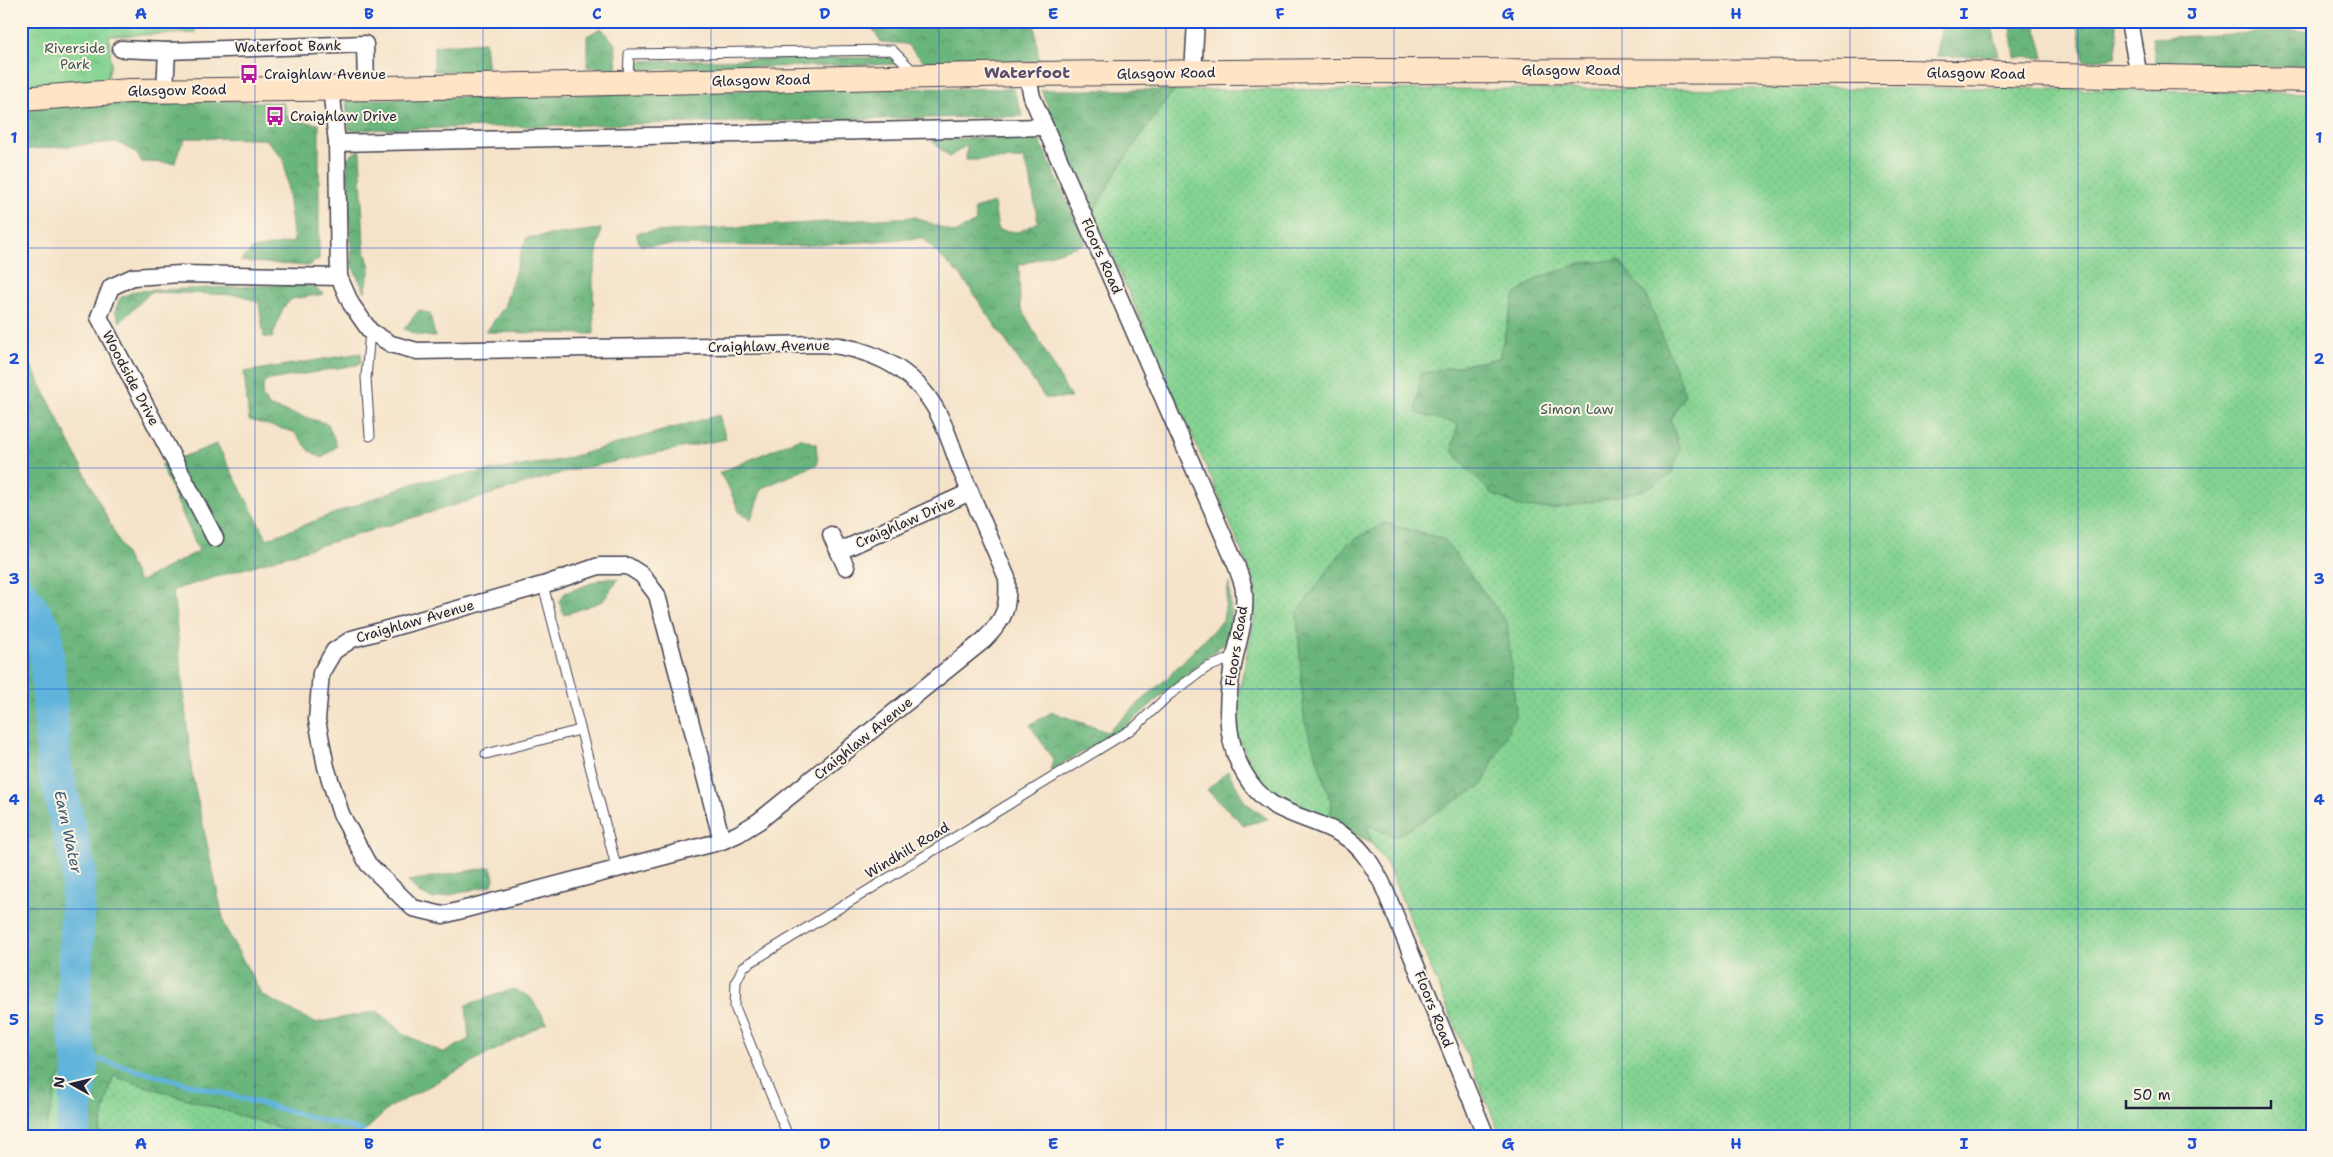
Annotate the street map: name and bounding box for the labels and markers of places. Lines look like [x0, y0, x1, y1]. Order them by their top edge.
bus stop icon: Craighlaw Avenue [238, 63, 260, 85]
place label: Craighlaw Avenue [264, 65, 386, 83]
bus stop icon: Craighlaw Drive [264, 105, 286, 127]
place label: Craighlaw Drive [290, 107, 397, 125]

